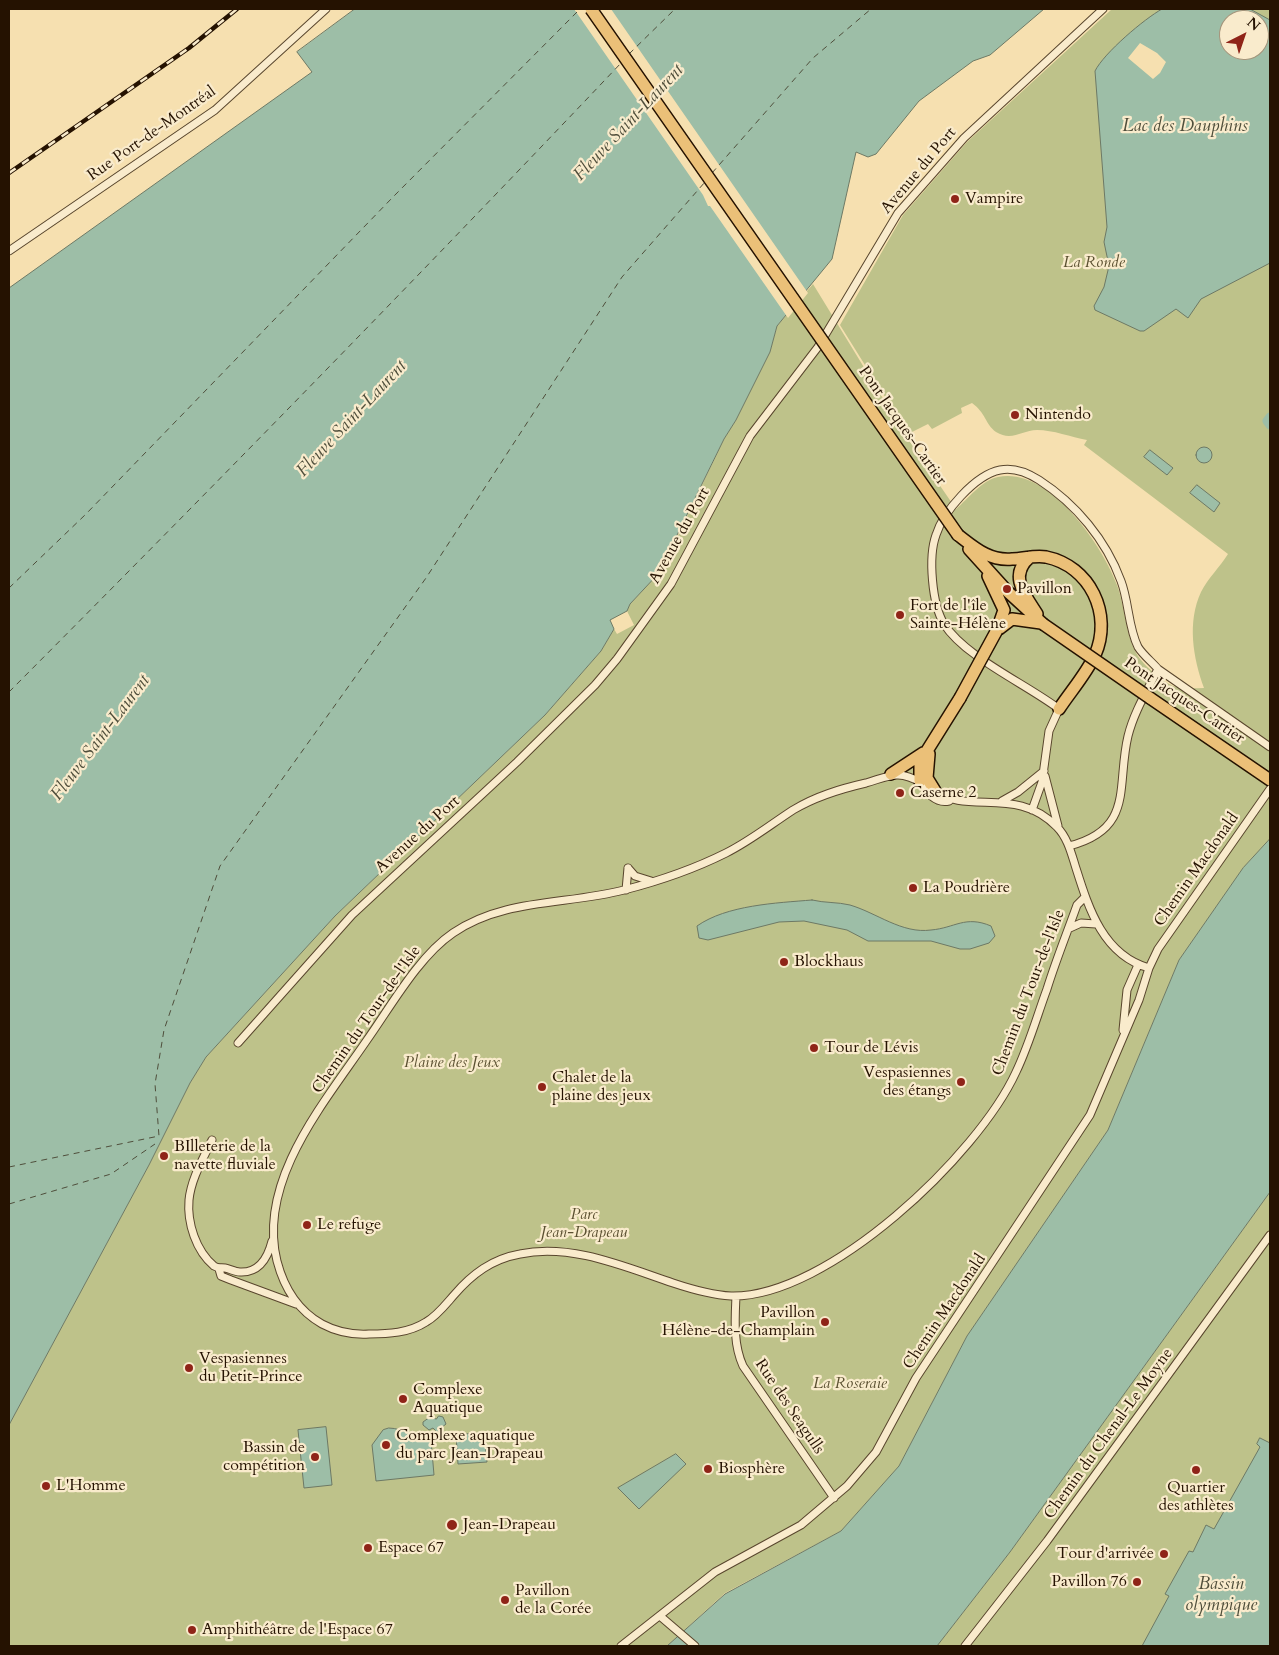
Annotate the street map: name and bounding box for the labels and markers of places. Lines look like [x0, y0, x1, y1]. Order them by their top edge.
place label: Vampire [965, 189, 1023, 209]
marker: Vampire [949, 193, 961, 205]
place label: Nintendo [1025, 405, 1091, 425]
marker: Nintendo [1009, 409, 1021, 421]
place label: Pavillon [1017, 579, 1072, 599]
marker: Pavillon [1001, 583, 1013, 595]
place label: Fort de l'île Sainte-Hélène [910, 596, 1006, 634]
marker: Fort de l'île Sainte-Hélène [894, 609, 906, 621]
place label: Caserne 2 [910, 783, 976, 803]
marker: Caserne 2 [894, 787, 906, 799]
place label: La Poudrière [923, 878, 1010, 898]
marker: La Poudrière [907, 882, 919, 894]
place label: Blockhaus [794, 952, 863, 972]
marker: Blockhaus [778, 956, 790, 968]
place label: Tour de Lévis [824, 1038, 918, 1058]
marker: Tour de Lévis [808, 1042, 820, 1054]
place label: Vespasiennes des étangs [863, 1063, 951, 1101]
place label: Chalet de la plaine des jeux [552, 1068, 651, 1106]
marker: Vespasiennes des étangs [955, 1076, 967, 1088]
marker: Chalet de la plaine des jeux [536, 1081, 548, 1093]
place label: BIlleterie de la navette fluviale [174, 1137, 276, 1175]
marker: BIlleterie de la navette fluviale [158, 1150, 170, 1162]
place label: Le refuge [317, 1215, 381, 1235]
marker: Le refuge [301, 1219, 313, 1231]
place label: Pavillon Hélène-de-Champlain [662, 1303, 815, 1341]
marker: Pavillon Hélène-de-Champlain [819, 1316, 831, 1328]
place label: Vespasiennes du Petit-Prince [199, 1349, 303, 1387]
marker: Vespasiennes du Petit-Prince [183, 1362, 195, 1374]
place label: Complexe Aquatique [413, 1380, 483, 1418]
marker: Complexe Aquatique [397, 1393, 409, 1405]
place label: Complexe aquatique du parc Jean-Drapeau [396, 1426, 544, 1464]
place label: Bassin de compétition [223, 1438, 305, 1476]
marker: Complexe aquatique du parc Jean-Drapeau [380, 1439, 392, 1451]
marker: Bassin de compétition [309, 1451, 321, 1463]
place label: Biosphère [718, 1459, 785, 1479]
marker: Biosphère [702, 1463, 714, 1475]
marker: Quartier des athlètes [1190, 1464, 1202, 1476]
place label: L'Homme [56, 1476, 126, 1496]
place label: Quartier des athlètes [1158, 1478, 1234, 1516]
marker: L'Homme [40, 1480, 52, 1492]
place label: Jean-Drapeau [463, 1515, 556, 1535]
marker: Jean-Drapeau [445, 1518, 459, 1532]
place label: Espace 67 [378, 1538, 444, 1558]
marker: Espace 67 [362, 1542, 374, 1554]
place label: Tour d'arrivée [1057, 1544, 1154, 1564]
marker: Tour d'arrivée [1158, 1548, 1170, 1560]
place label: Pavillon 76 [1051, 1572, 1127, 1592]
marker: Pavillon 76 [1131, 1576, 1143, 1588]
place label: Pavillon de la Corée [515, 1581, 592, 1619]
marker: Pavillon de la Corée [499, 1594, 511, 1606]
place label: Amphithéâtre de l'Espace 67 [202, 1620, 393, 1640]
marker: Amphithéâtre de l'Espace 67 [186, 1624, 198, 1636]

